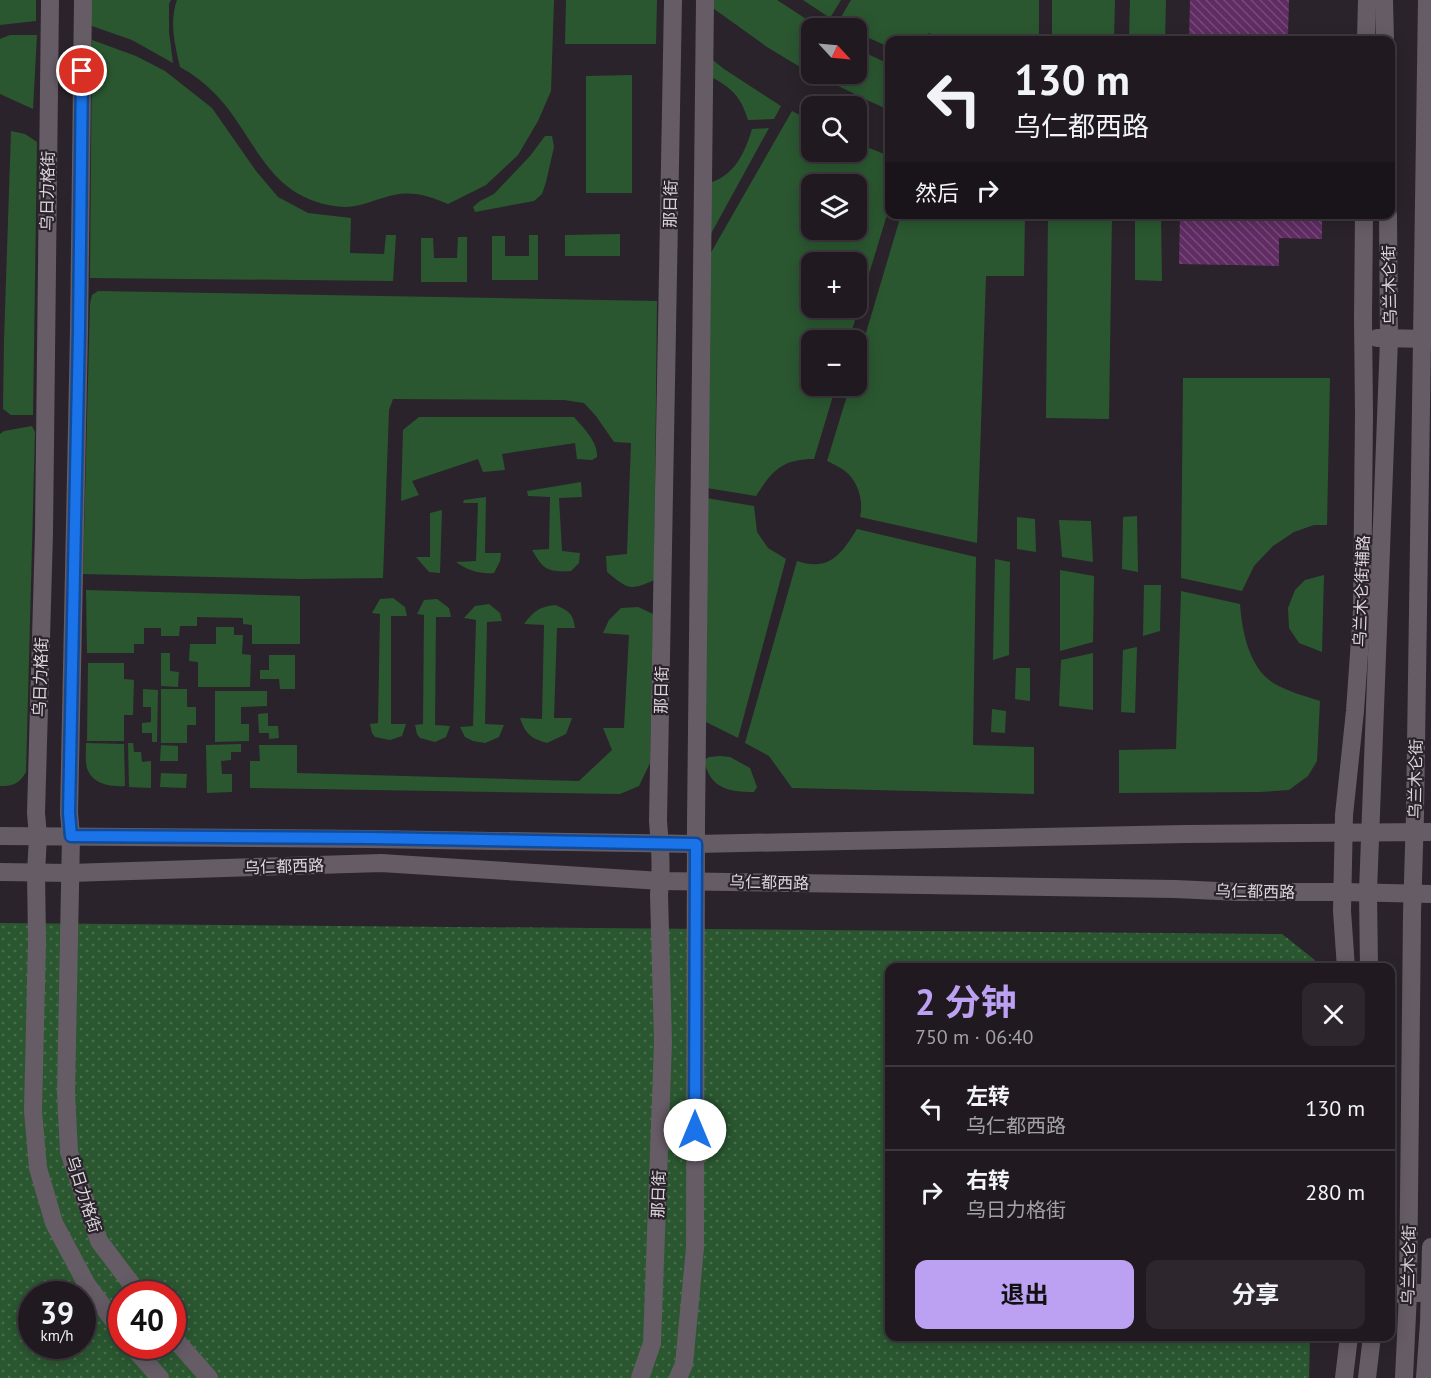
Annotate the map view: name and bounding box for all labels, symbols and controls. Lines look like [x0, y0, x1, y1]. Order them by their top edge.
north arrow [801, 18, 867, 84]
map controls [801, 18, 867, 396]
pin [56, 45, 107, 96]
text: 130 m [1014, 52, 1130, 107]
icon: arrive [65, 54, 98, 87]
icon: left [915, 60, 993, 138]
button: search [801, 96, 867, 162]
text: 乌仁都西路 [1014, 109, 1149, 143]
street label: 乌日力格街 [36, 151, 58, 231]
button: layers [801, 174, 867, 240]
icon: right [971, 174, 1004, 207]
text: 然后 [915, 179, 959, 207]
street label: 那日街 [660, 180, 680, 228]
street label: 乌兰木仑街 [1378, 245, 1400, 325]
button: + [801, 252, 867, 318]
button: − [801, 330, 867, 396]
street label: 乌兰木仑街辅路 [1349, 535, 1373, 647]
street label: 乌日力格街 [29, 637, 51, 717]
street label: 那日街 [651, 666, 671, 714]
street label: 乌兰木仑街 [1404, 739, 1426, 819]
street label: 乌仁都西路 [244, 855, 324, 877]
street label: 乌仁都西路 [729, 871, 809, 893]
street label: 乌仁都西路 [1215, 880, 1295, 902]
text: 2 分钟 [915, 978, 1017, 1025]
button: close [1302, 983, 1365, 1046]
text: 750 m · 06:40 [915, 1024, 1033, 1050]
text: 左转 [966, 1082, 1010, 1110]
icon: left [915, 1092, 948, 1125]
text: 130 m [1305, 1094, 1365, 1122]
position arrow [663, 1098, 727, 1162]
text: 乌仁都西路 [966, 1113, 1066, 1139]
street label: 乌日力格街 [62, 1153, 106, 1235]
text: 右转 [966, 1166, 1010, 1194]
street label: 那日街 [647, 1170, 669, 1218]
icon: right [915, 1176, 948, 1209]
text: 280 m [1305, 1178, 1365, 1206]
text: 乌日力格街 [966, 1197, 1066, 1223]
street label: 乌兰木仑街 [1397, 1225, 1419, 1305]
button: 退出 [915, 1260, 1134, 1329]
button: 分享 [1146, 1260, 1365, 1329]
speed limit sign: 40 [108, 1281, 186, 1359]
text: 39 [40, 1293, 74, 1332]
text: km/h [41, 1326, 73, 1345]

